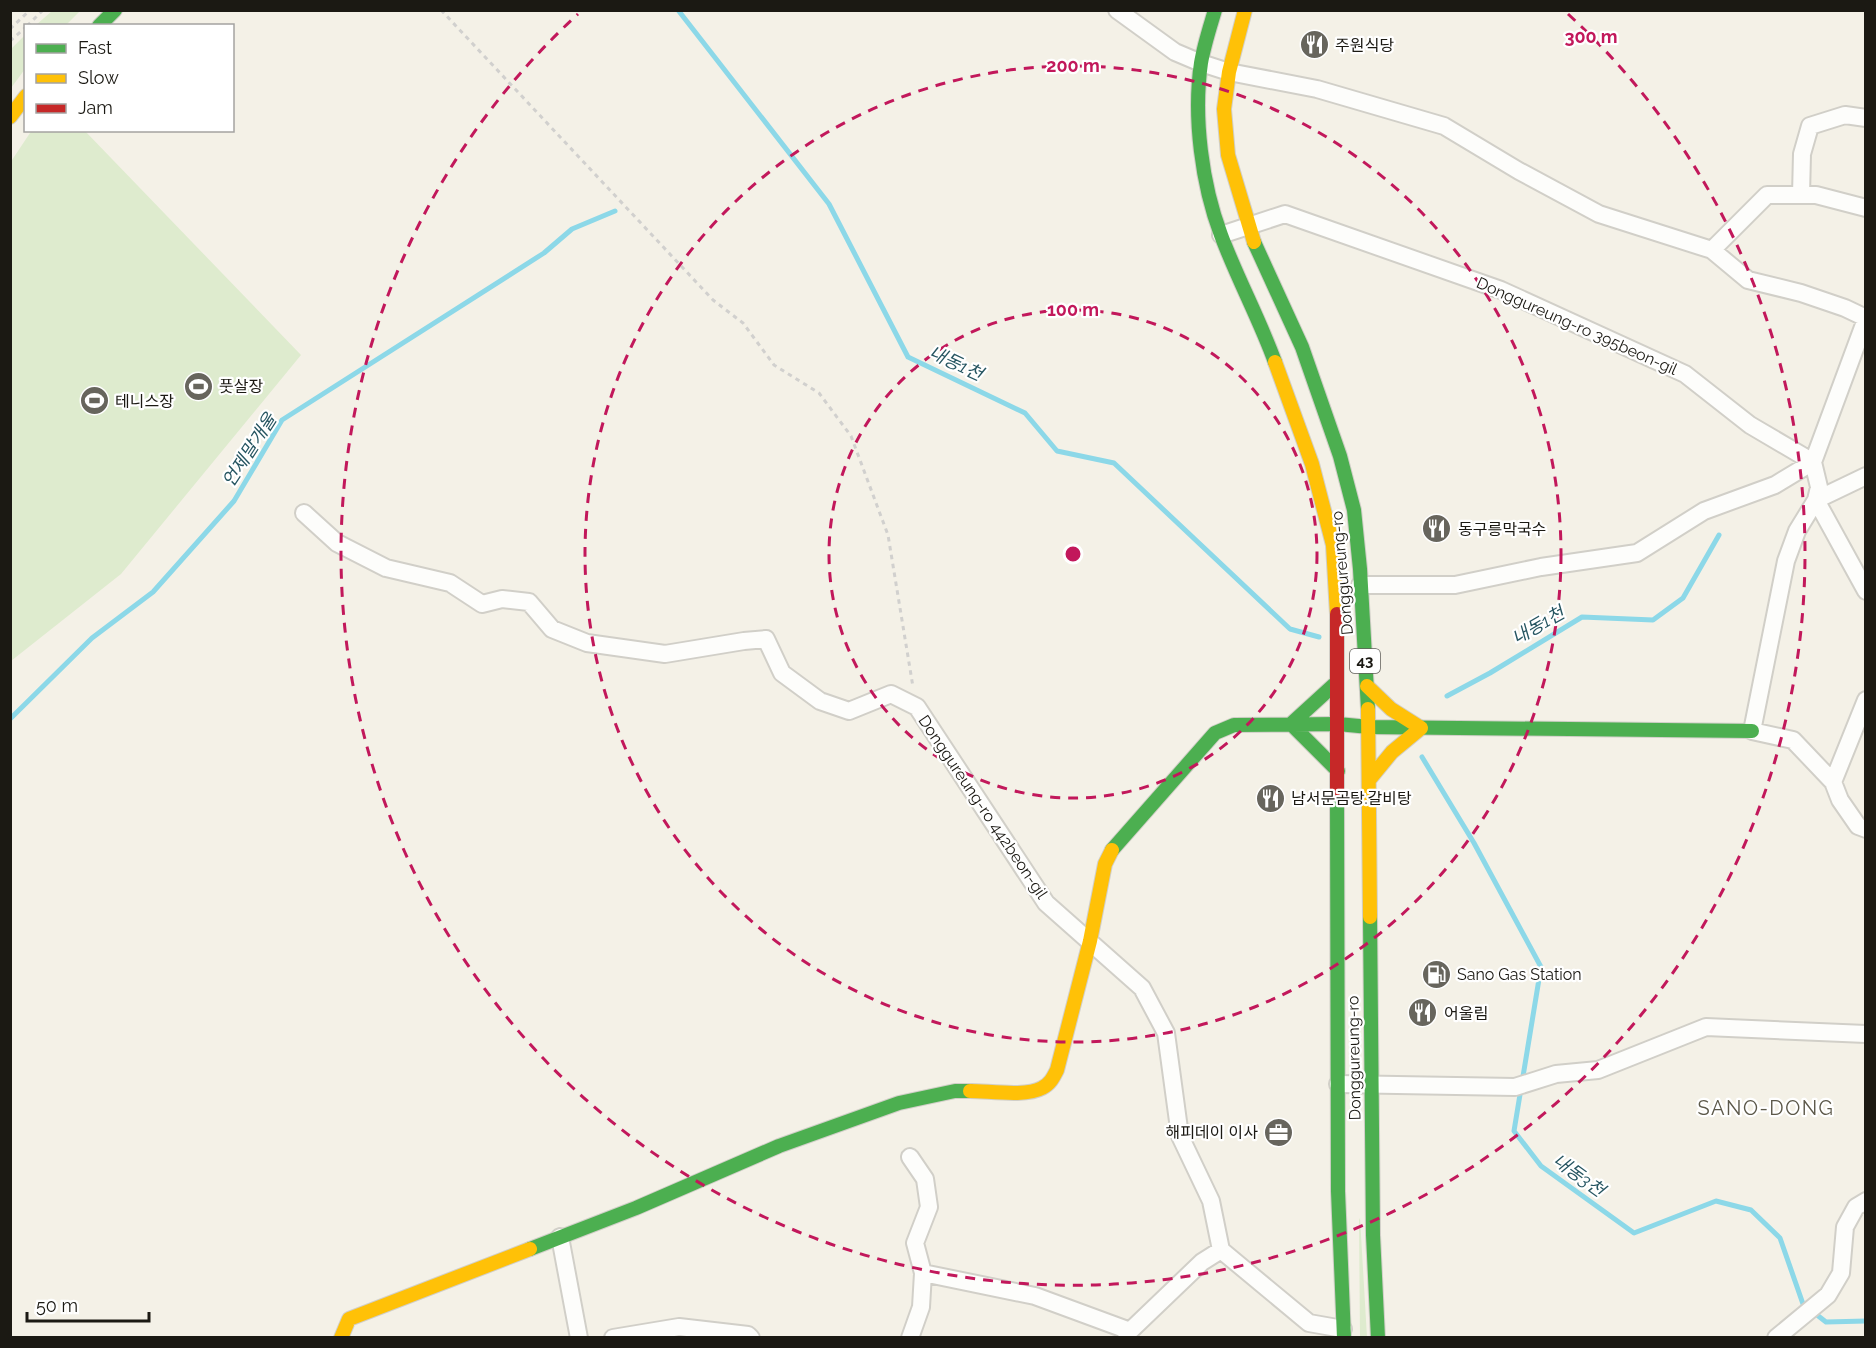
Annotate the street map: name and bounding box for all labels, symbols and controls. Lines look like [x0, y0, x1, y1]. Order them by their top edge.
legend [24, 24, 234, 132]
text: 300 m [1564, 26, 1618, 47]
restaurant icon: 주원식당 [1298, 29, 1330, 61]
place label: 주원식당 [1335, 36, 1394, 55]
text: Fast [78, 37, 112, 58]
text: 200 m [1046, 55, 1100, 76]
text: Slow [78, 67, 119, 88]
text: Jam [78, 97, 113, 118]
street label: Donggureung-ro 395beon-gil [1474, 273, 1681, 379]
text: 100 m [1047, 299, 1099, 320]
water label: 내동1천 [926, 341, 989, 386]
sports icon: 풋살장 [182, 370, 214, 402]
place label: 풋살장 [219, 377, 263, 396]
sports icon: 테니스장 [78, 385, 110, 417]
place label: 테니스장 [115, 392, 174, 411]
water label: 언제말개울 [218, 408, 281, 490]
street label: Donggureung-ro [1327, 510, 1357, 636]
restaurant icon: 동구릉막국수 [1421, 513, 1453, 545]
place label: 동구릉막국수 [1458, 520, 1546, 539]
centre of rings [1063, 544, 1083, 564]
water label: 내동1천 [1508, 600, 1570, 648]
road number: 43 [1350, 649, 1380, 673]
street label: Donggureung-ro 442beon-gil [914, 712, 1052, 903]
restaurant icon: 남서문곰탕.갈비탕 [1254, 782, 1286, 814]
place label: 남서문곰탕.갈비탕 [1291, 789, 1412, 808]
fuel station icon: Sano Gas Station [1420, 958, 1452, 990]
place label: Sano Gas Station [1457, 965, 1582, 984]
street label: Donggureung-ro [1343, 996, 1365, 1120]
restaurant icon: 어울림 [1407, 997, 1439, 1029]
place label: 어울림 [1444, 1004, 1488, 1023]
district label: SANO-DONG [1698, 1096, 1834, 1120]
office icon: 해피데이 이사 [1263, 1116, 1295, 1148]
place label: 해피데이 이사 [1166, 1123, 1258, 1142]
water label: 내동3천 [1549, 1149, 1611, 1202]
scale bar [27, 1285, 148, 1323]
text: 50 m [36, 1295, 78, 1316]

